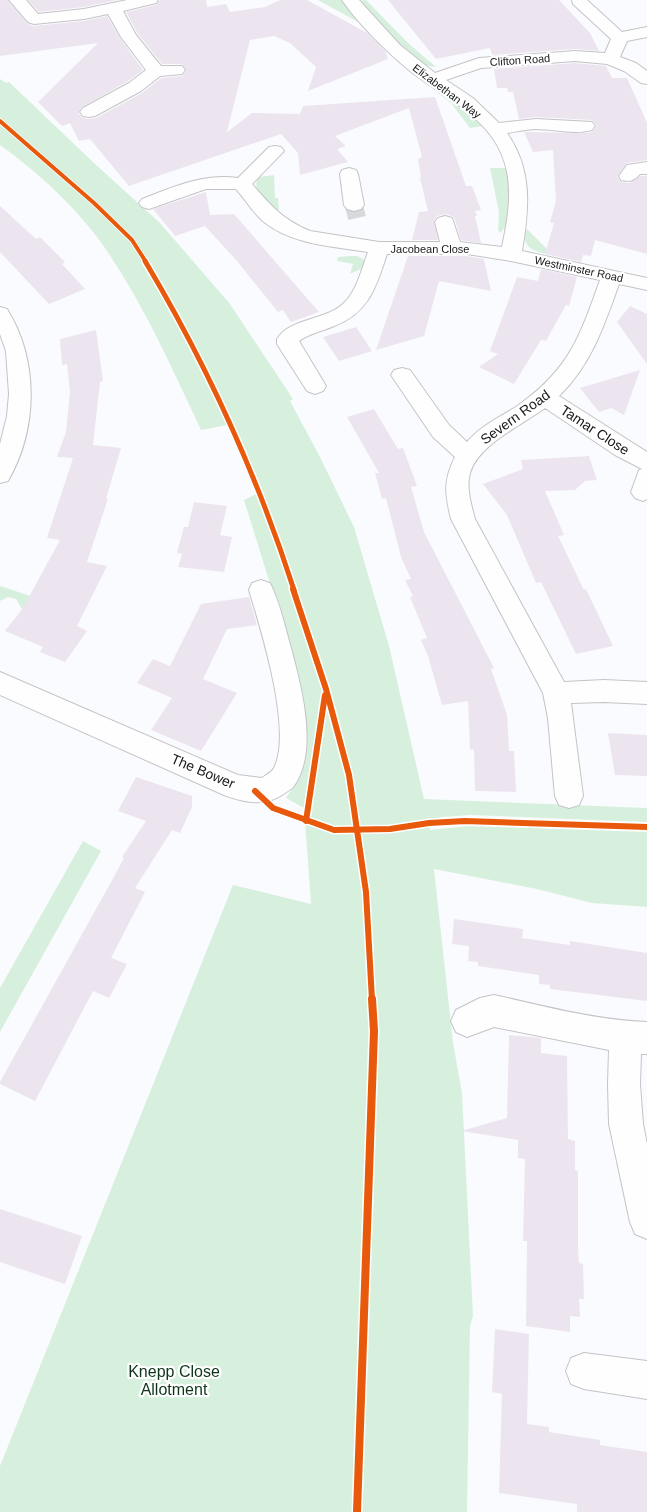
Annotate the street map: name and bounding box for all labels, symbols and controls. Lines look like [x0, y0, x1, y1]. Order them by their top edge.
street label: Clifton Road [489, 52, 551, 68]
street label: Elizabethan Way [411, 61, 484, 121]
street label: Jacobean Close [391, 243, 469, 255]
street label: Westminster Road [534, 254, 624, 284]
street label: Severn Road [477, 387, 553, 447]
street label: Tamar Close [558, 402, 632, 458]
street label: The Bower [169, 750, 238, 792]
park label: Knepp Close Allotment [128, 1363, 220, 1398]

